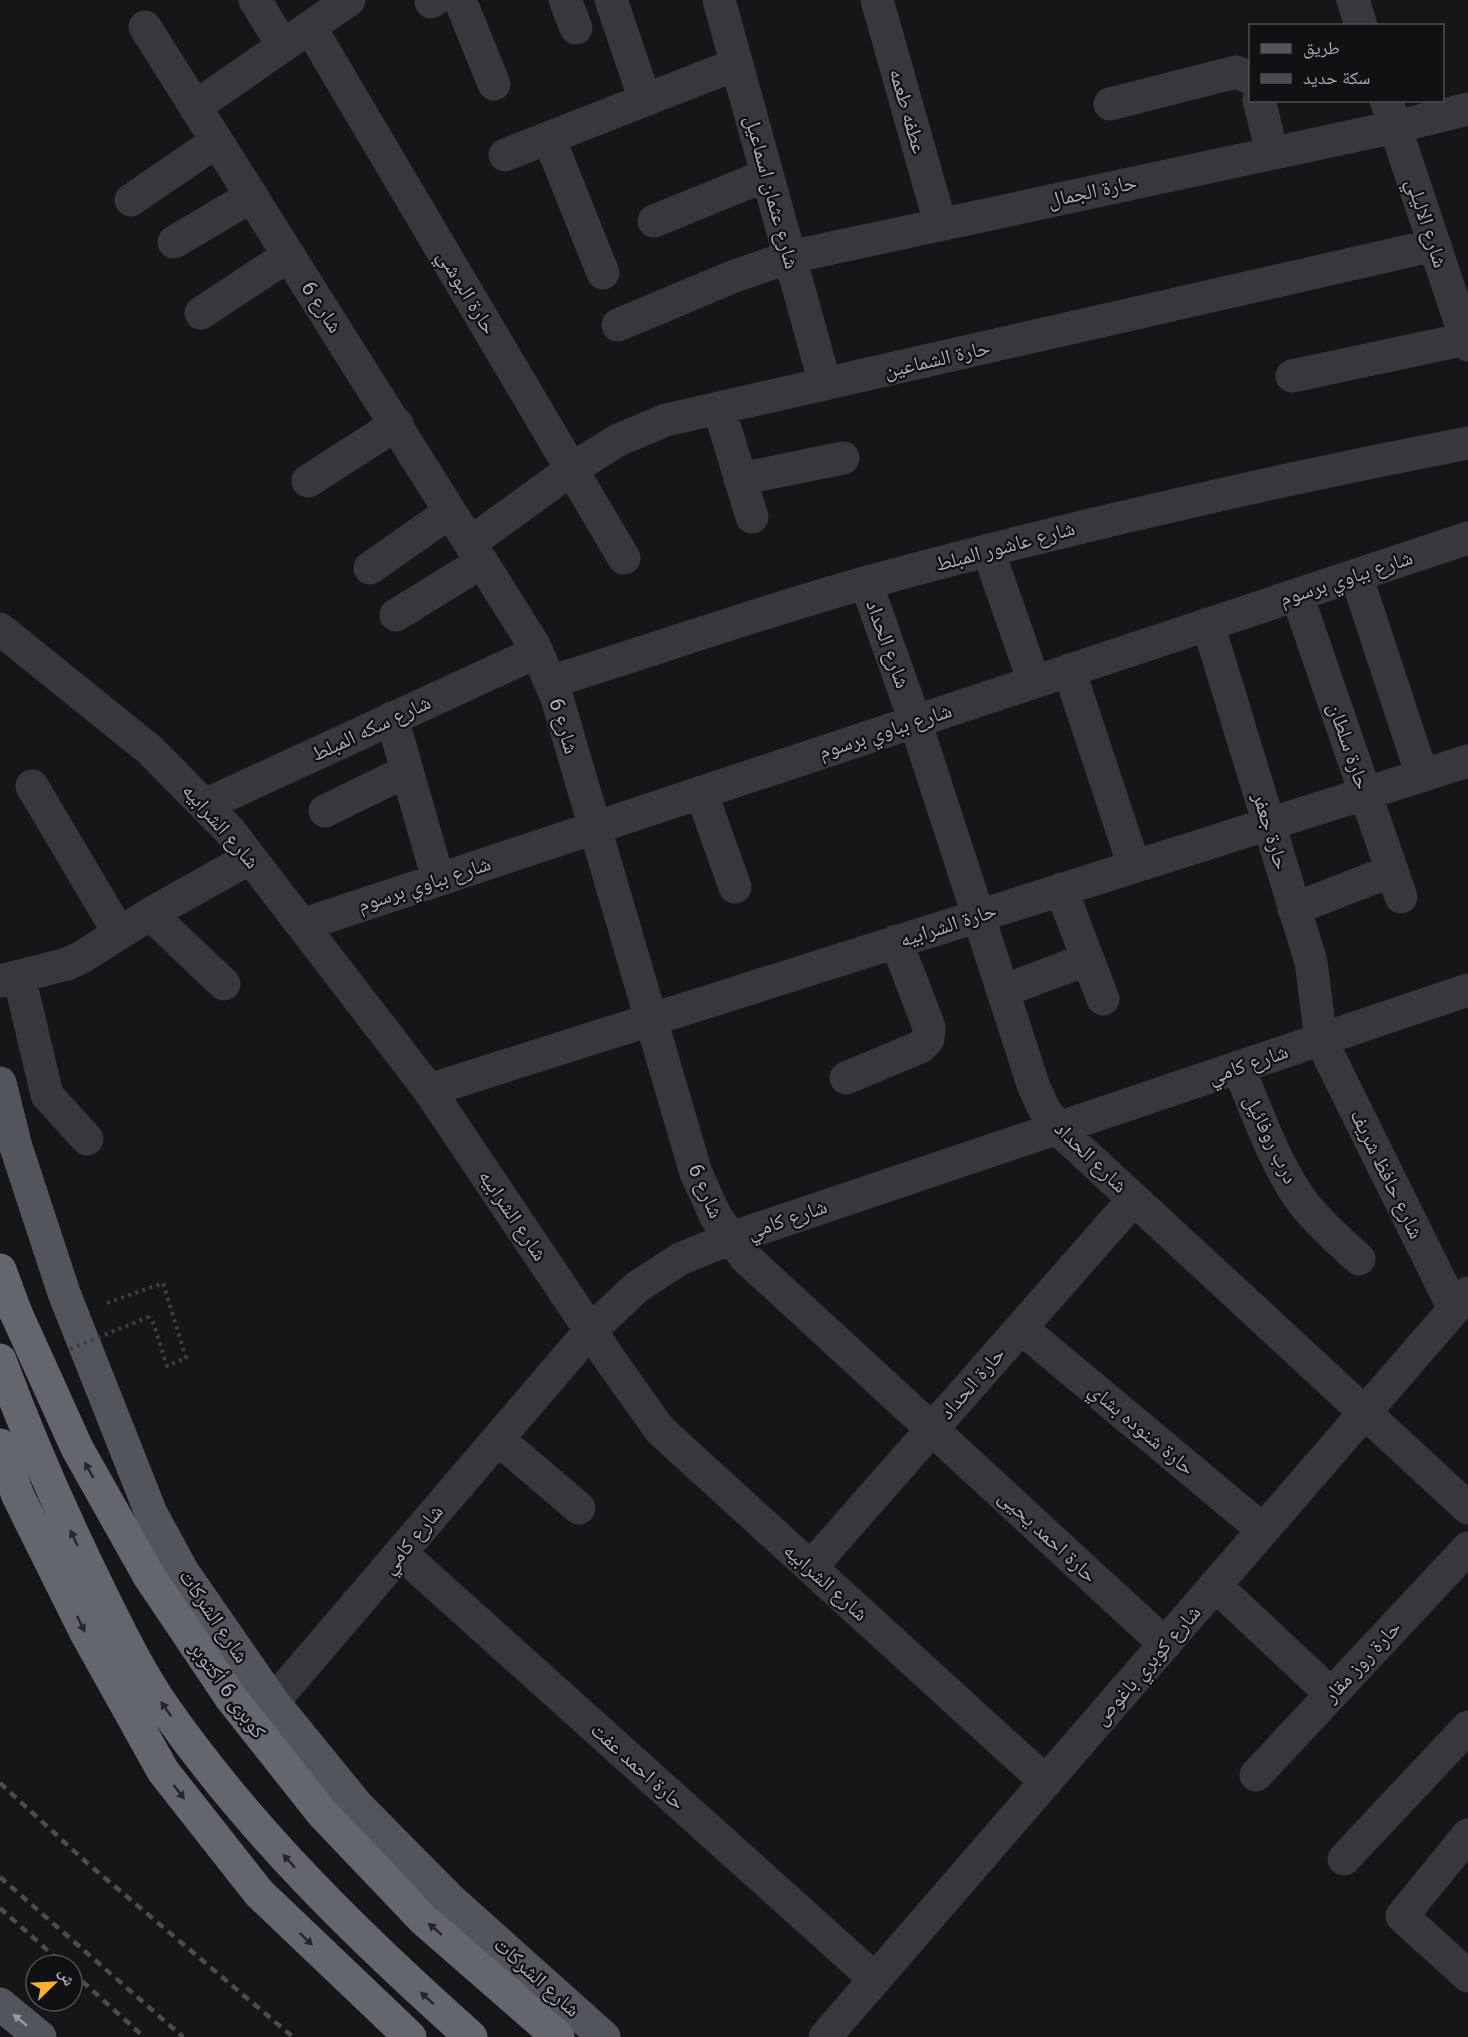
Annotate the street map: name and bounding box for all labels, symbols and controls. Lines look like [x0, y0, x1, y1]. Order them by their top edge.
legend [1249, 24, 1444, 102]
text: طريق [1303, 37, 1340, 59]
street label: عطفه طعمه [884, 66, 932, 157]
text: سكة حديد [1303, 67, 1370, 88]
street label: شارع عثمان اسماعيل [739, 112, 804, 272]
street label: حارة الجمال [1045, 170, 1139, 212]
street label: شارع الاليلي [1397, 175, 1453, 272]
street label: حارة البوشي [429, 245, 502, 341]
street label: شارع 6 [296, 277, 348, 338]
street label: حارة الشماعين [882, 335, 993, 384]
street label: شارع عاشور المبلط [932, 516, 1078, 577]
street label: شارع بباوي برسوم [1276, 545, 1417, 615]
street label: شارع الحداد [860, 597, 915, 692]
street label: شارع سكه المبلط [307, 690, 435, 767]
street label: شارع 6 [543, 695, 584, 757]
street label: شارع بباوي برسوم [815, 698, 956, 768]
street label: حارة سلطان [1323, 699, 1375, 793]
street label: شارع الشرابيه [177, 779, 264, 874]
street label: حارة جعفر [1248, 789, 1294, 872]
street label: شارع بباوي برسوم [354, 851, 495, 921]
street label: حارة الشرابيه [897, 898, 999, 952]
street label: شارع كامي [1205, 1039, 1293, 1093]
street label: درب روفائيل [1238, 1091, 1303, 1188]
street label: شارع حافظ شريف [1344, 1105, 1429, 1243]
street label: شارع الحداد [1049, 1116, 1133, 1198]
street label: شارع 6 [683, 1160, 729, 1222]
street label: شارع الشرابيه [473, 1165, 552, 1266]
street label: شارع كامي [744, 1194, 832, 1248]
street label: حارة الحداد [934, 1342, 1010, 1424]
street label: حارة شنوده بشاي [1081, 1378, 1200, 1484]
one-way arrow [84, 1461, 94, 1478]
street label: حارة احمد يحيى [993, 1484, 1102, 1588]
street label: شارع كامي [376, 1499, 451, 1581]
one-way arrow [70, 1529, 79, 1546]
street label: شارع الشرابيه [778, 1538, 873, 1627]
street label: شارع الشركات [173, 1565, 254, 1668]
street label: شارع كوبري باغوص [1089, 1600, 1209, 1733]
one-way arrow [76, 1615, 86, 1632]
street label: حارة روز مقار [1317, 1615, 1406, 1708]
street label: كوبرى 6 أكتوبر [184, 1636, 272, 1743]
one-way arrow [160, 1702, 172, 1718]
street label: حارة احمد عفت [586, 1717, 690, 1815]
one-way arrow [172, 1784, 185, 1800]
one-way arrow [283, 1854, 296, 1869]
one-way arrow [428, 1923, 443, 1936]
one-way arrow [299, 1932, 313, 1946]
street label: شارع الشركات [488, 1932, 585, 2023]
north arrow [24, 1953, 84, 2013]
text: ش [55, 1965, 79, 1989]
one-way arrow [420, 1992, 435, 2005]
one-way arrow [12, 2014, 28, 2027]

